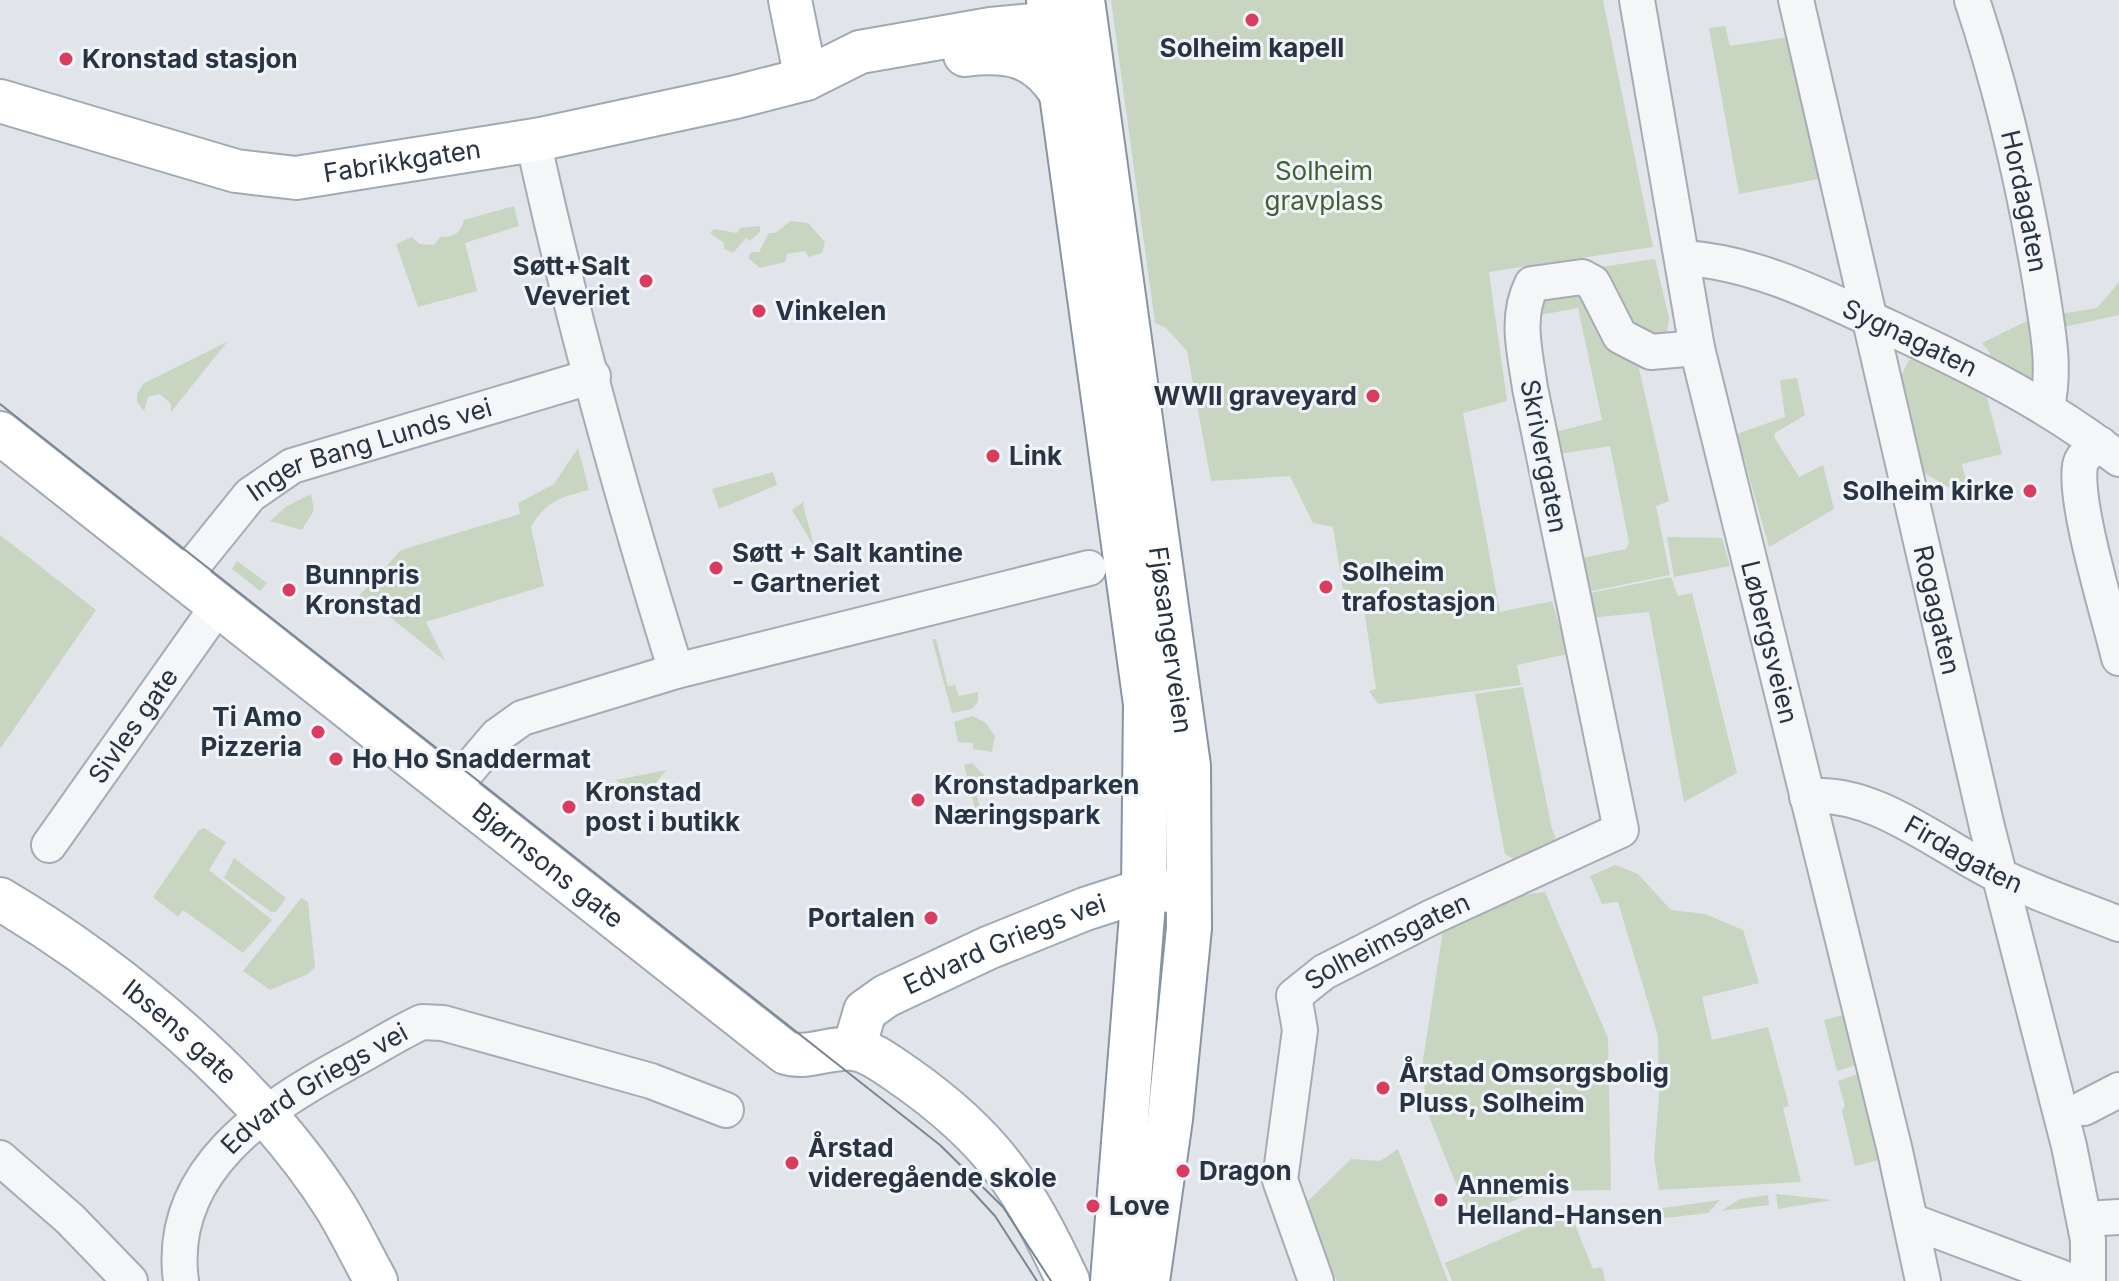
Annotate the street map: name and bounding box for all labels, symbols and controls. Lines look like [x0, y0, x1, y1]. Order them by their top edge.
marker: Solheim kapell [1243, 11, 1261, 29]
place label: Solheim kapell [1160, 32, 1344, 63]
place label: Kronstad stasjon [82, 43, 298, 74]
marker: Kronstad stasjon [57, 50, 75, 68]
street label: Hordagaten [1995, 127, 2054, 274]
street label: Fabrikkgaten [321, 133, 483, 188]
park label: Solheim gravplass [1265, 155, 1383, 216]
place label: Søtt+Salt Veveriet [513, 250, 630, 311]
marker: Søtt+Salt Veveriet [637, 272, 655, 290]
street label: Sygnagaten [1838, 292, 1983, 383]
place label: Vinkelen [775, 295, 886, 326]
marker: Vinkelen [750, 302, 768, 320]
street label: Skrivergaten [1514, 377, 1575, 535]
place label: WWII graveyard [1153, 380, 1357, 411]
marker: WWII graveyard [1364, 387, 1382, 405]
street label: Inger Bang Lunds vei [241, 391, 495, 507]
place label: Link [1009, 440, 1062, 471]
marker: Link [984, 447, 1002, 465]
place label: Solheim kirke [1842, 475, 2014, 506]
marker: Solheim kirke [2021, 482, 2039, 500]
place label: Søtt + Salt kantine - Gartneriet [732, 537, 963, 598]
street label: Rogagaten [1907, 542, 1967, 678]
street label: Fjøsangerveien [1143, 544, 1199, 735]
place label: Solheim trafostasjon [1342, 556, 1496, 617]
street label: Løbergsveien [1735, 557, 1805, 727]
place label: Bunnpris Kronstad [305, 559, 421, 620]
marker: Søtt + Salt kantine - Gartneriet [707, 559, 725, 577]
marker: Solheim trafostasjon [1317, 578, 1335, 596]
marker: Bunnpris Kronstad [280, 581, 298, 599]
street label: Sivles gate [81, 662, 184, 789]
place label: Ti Amo Pizzeria [200, 701, 302, 762]
marker: Ti Amo Pizzeria [309, 723, 327, 741]
place label: Ho Ho Snaddermat [352, 743, 591, 774]
marker: Ho Ho Snaddermat [327, 750, 345, 768]
place label: Kronstadparken Næringspark [934, 769, 1139, 830]
place label: Kronstad post i butikk [585, 776, 740, 837]
marker: Kronstadparken Næringspark [909, 791, 927, 809]
street label: Bjørnsons gate [466, 796, 630, 934]
marker: Kronstad post i butikk [560, 798, 578, 816]
street label: Firdagaten [1899, 809, 2028, 899]
street label: Solheimsgaten [1298, 886, 1475, 996]
street label: Edvard Griegs vei [898, 887, 1109, 1001]
place label: Portalen [808, 902, 915, 933]
marker: Portalen [922, 909, 940, 927]
street label: Ibsens gate [117, 973, 244, 1090]
street label: Edvard Griegs vei [214, 1016, 413, 1160]
place label: Årstad Omsorgsbolig Pluss, Solheim [1399, 1056, 1669, 1118]
marker: Årstad Omsorgsbolig Pluss, Solheim [1374, 1079, 1392, 1097]
place label: Årstad videregående skole [808, 1131, 1057, 1193]
marker: Årstad videregående skole [783, 1154, 801, 1172]
place label: Dragon [1199, 1155, 1292, 1186]
marker: Dragon [1174, 1162, 1192, 1180]
place label: Annemis Helland-Hansen [1457, 1169, 1663, 1230]
place label: Love [1109, 1190, 1170, 1221]
marker: Annemis Helland-Hansen [1432, 1191, 1450, 1209]
marker: Love [1084, 1197, 1102, 1215]

